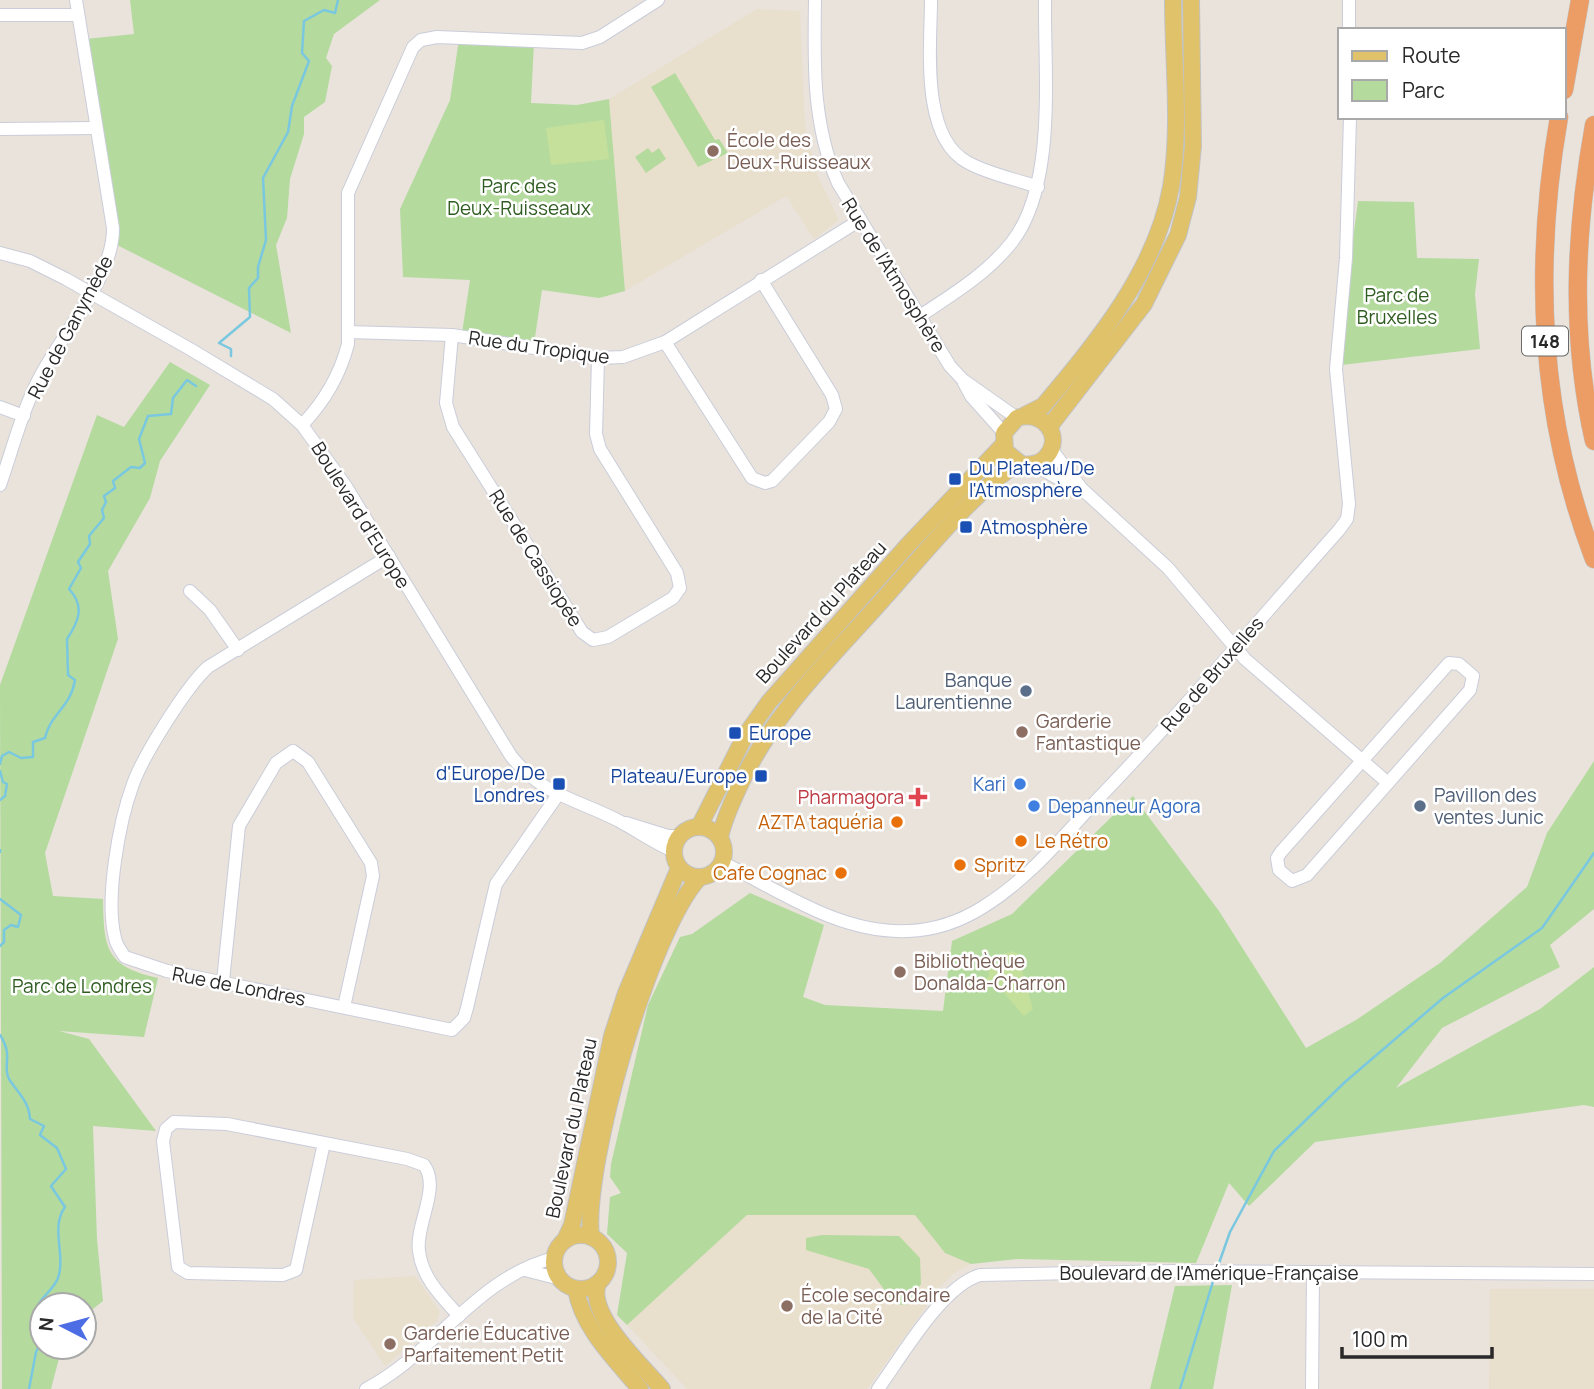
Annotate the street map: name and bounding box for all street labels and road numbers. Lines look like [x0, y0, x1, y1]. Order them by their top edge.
street label: Rue de l'Atmosphère [836, 193, 952, 357]
street label: Rue de Ganymède [21, 251, 119, 403]
street label: Rue du Tropique [467, 324, 611, 370]
road number: 148 [1522, 326, 1568, 356]
street label: Boulevard d'Europe [305, 437, 417, 593]
street label: Rue de Cassiopée [483, 484, 589, 632]
street label: Boulevard du Plateau [750, 535, 892, 689]
street label: Rue de Bruxelles [1155, 611, 1269, 737]
street label: Rue de Londres [170, 960, 308, 1012]
street label: Boulevard du Plateau [539, 1036, 603, 1220]
street label: Boulevard de l'Amérique-Française [1059, 1260, 1359, 1286]

